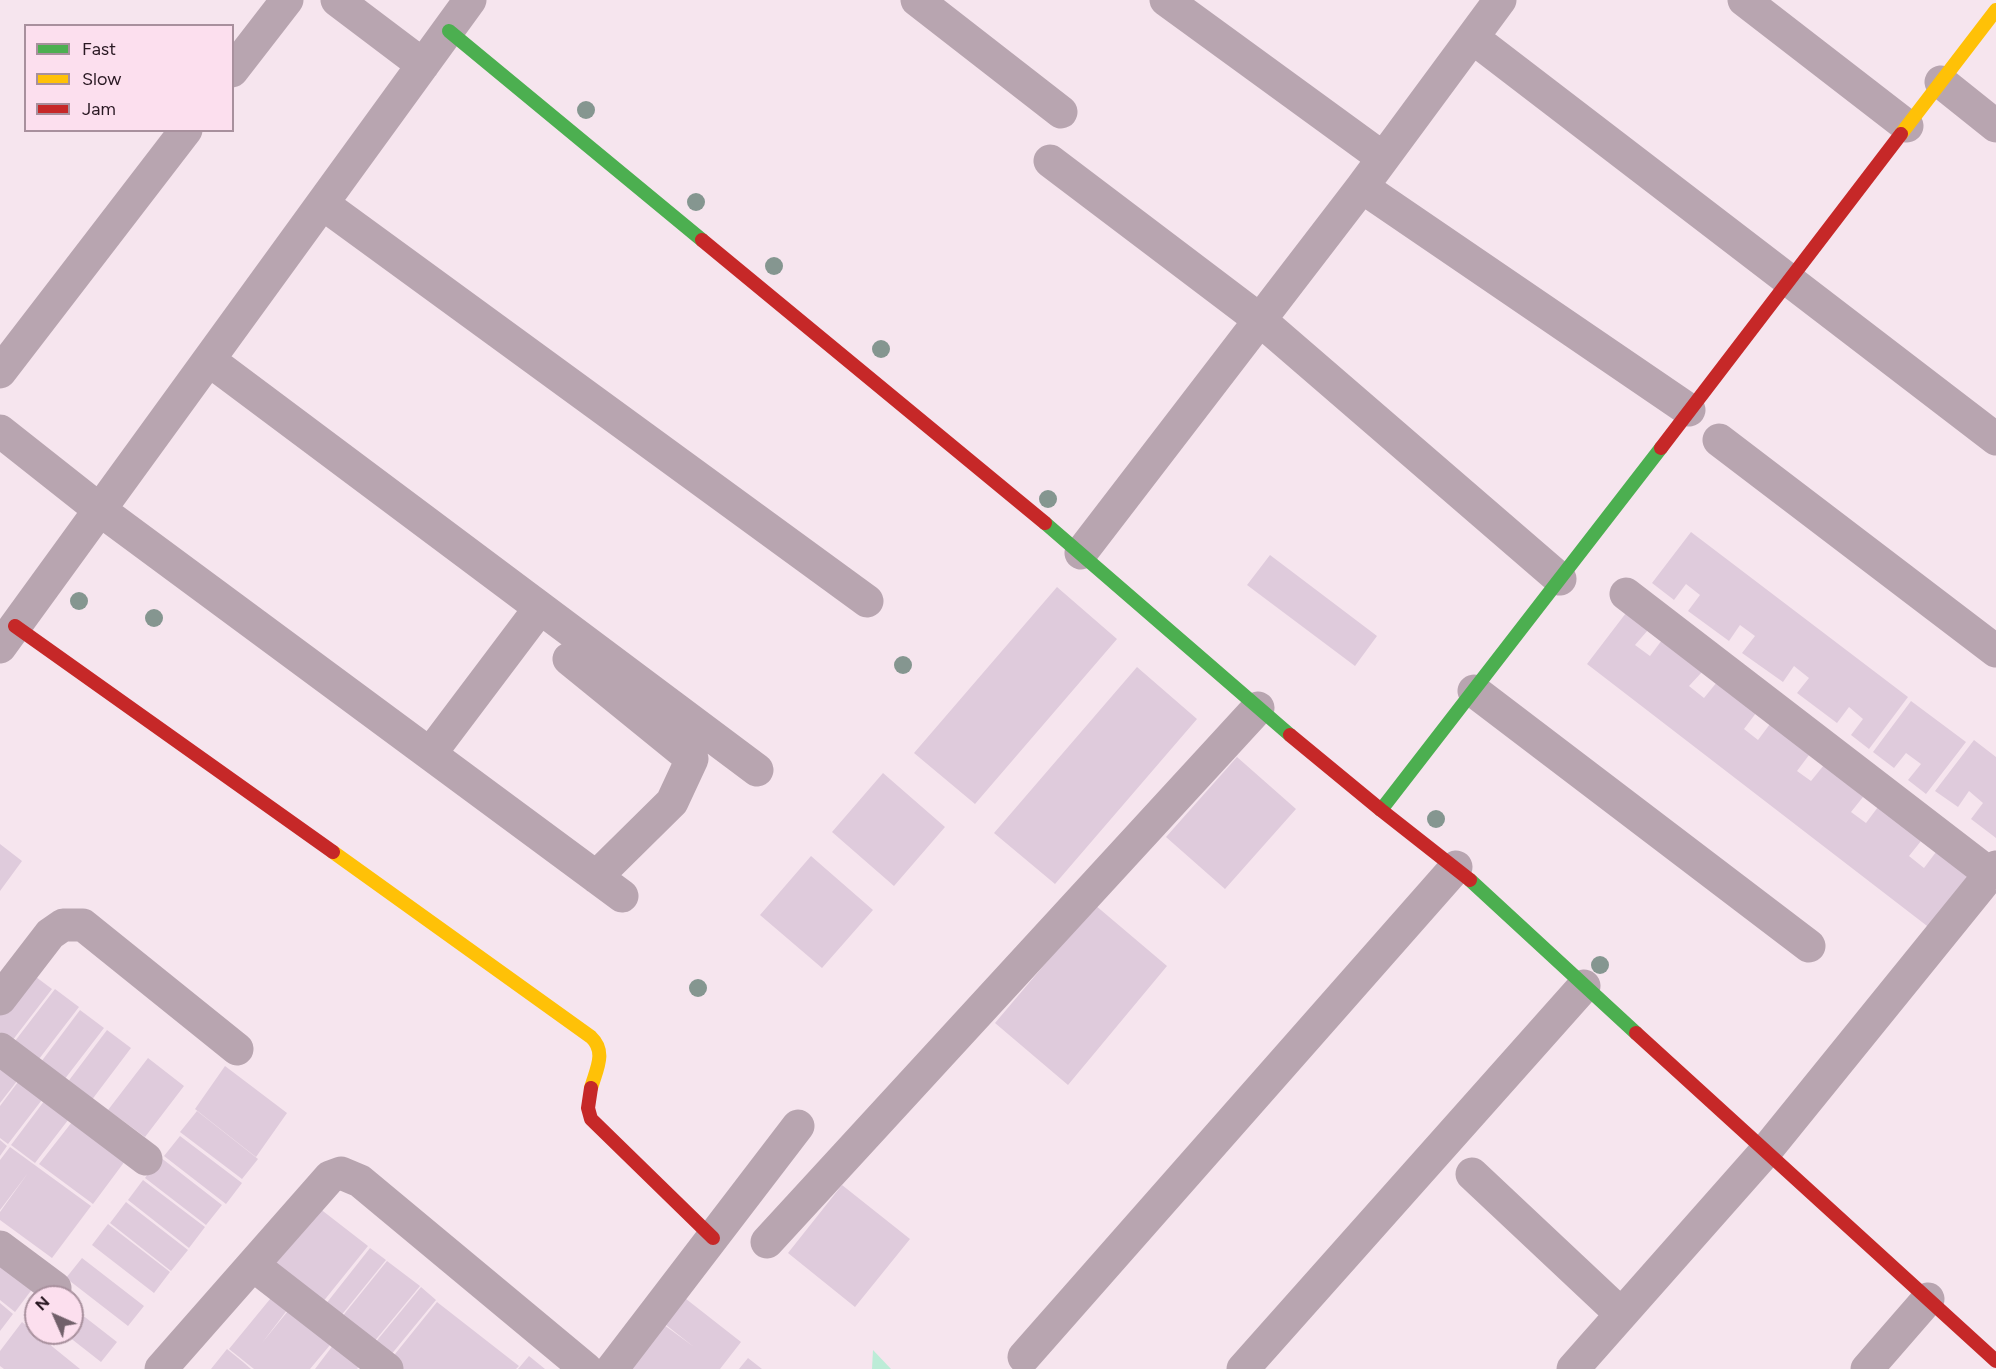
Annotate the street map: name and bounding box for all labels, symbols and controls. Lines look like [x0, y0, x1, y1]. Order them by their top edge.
legend [24, 24, 234, 132]
text: Fast [82, 38, 116, 60]
text: Slow [82, 68, 121, 90]
text: Jam [82, 98, 116, 120]
north arrow [24, 1285, 84, 1345]
text: N [31, 1292, 53, 1314]

